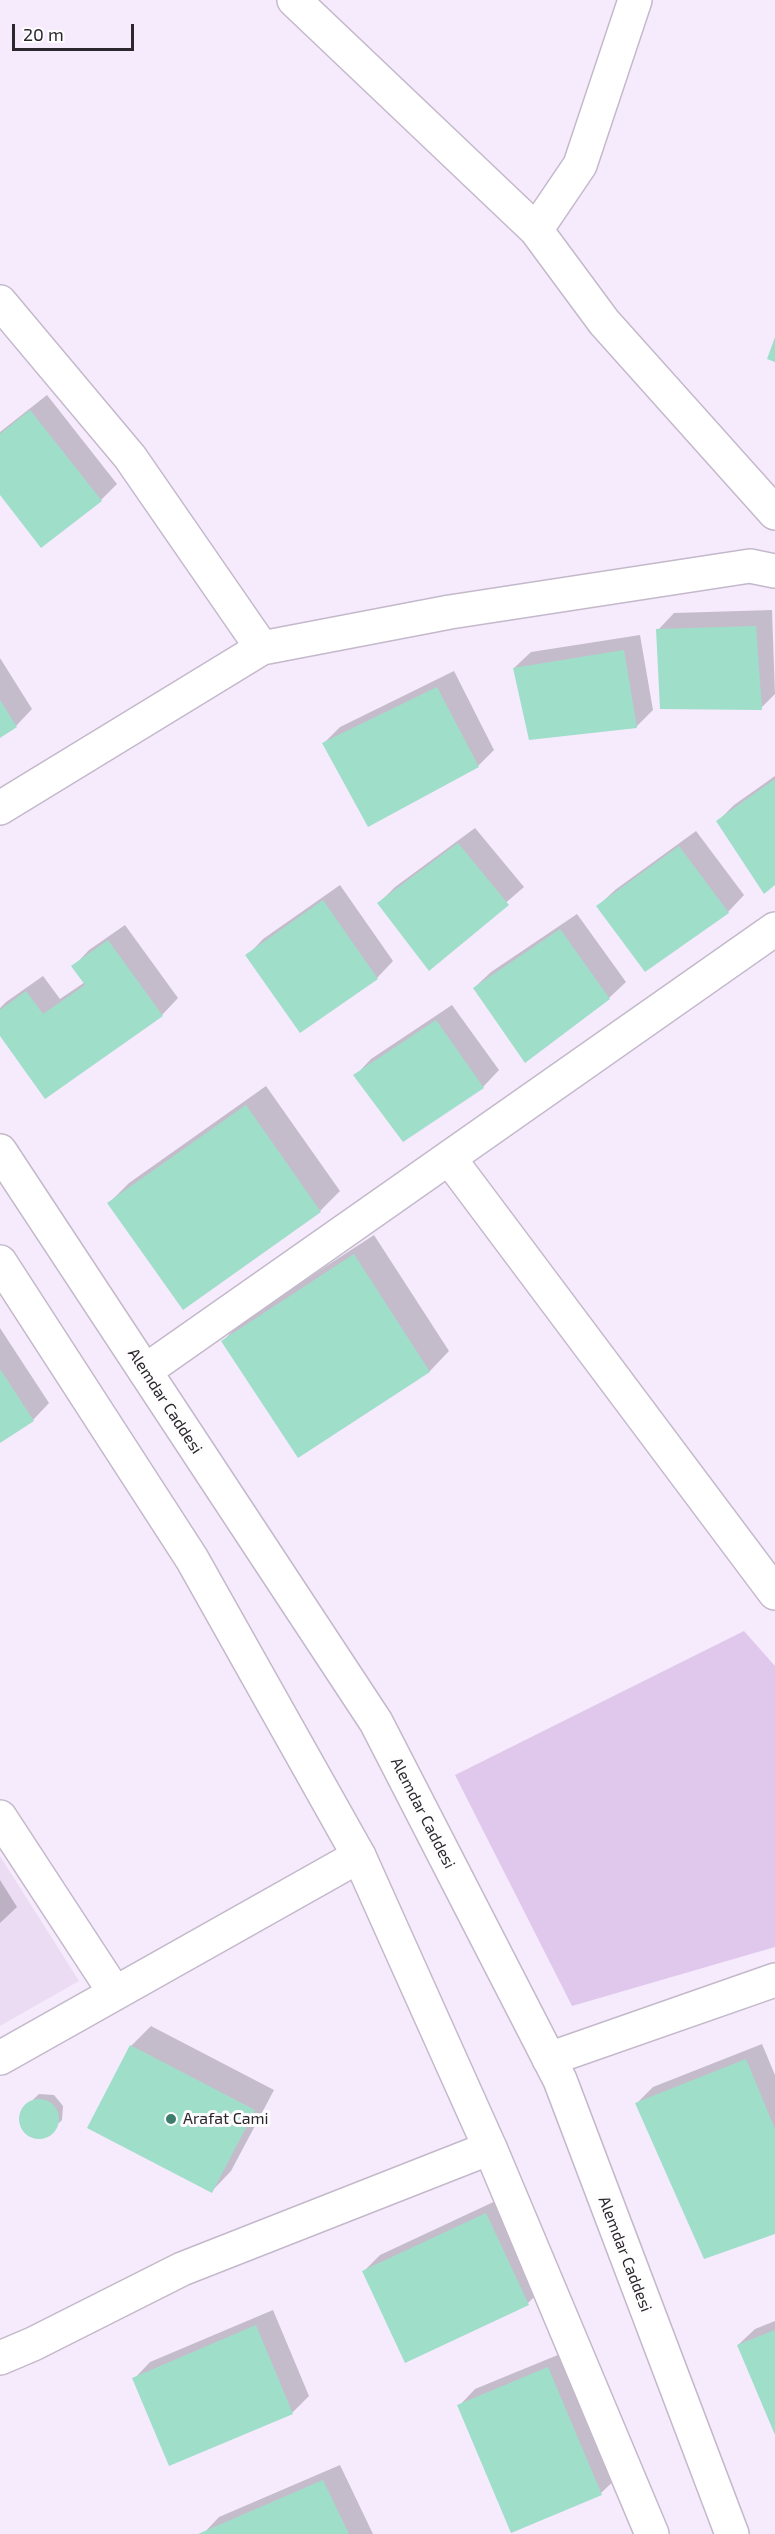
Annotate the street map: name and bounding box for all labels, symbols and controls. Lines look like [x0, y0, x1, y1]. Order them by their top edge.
scale bar [15, 12, 136, 50]
text: 20 m [23, 23, 64, 45]
street label: Alemdar Caddesi [124, 1345, 206, 1457]
street label: Alemdar Caddesi [387, 1754, 459, 1872]
place label: Arafat Cami [183, 2109, 269, 2129]
marker: Arafat Cami [164, 2112, 178, 2126]
street label: Alemdar Caddesi [594, 2194, 656, 2314]

